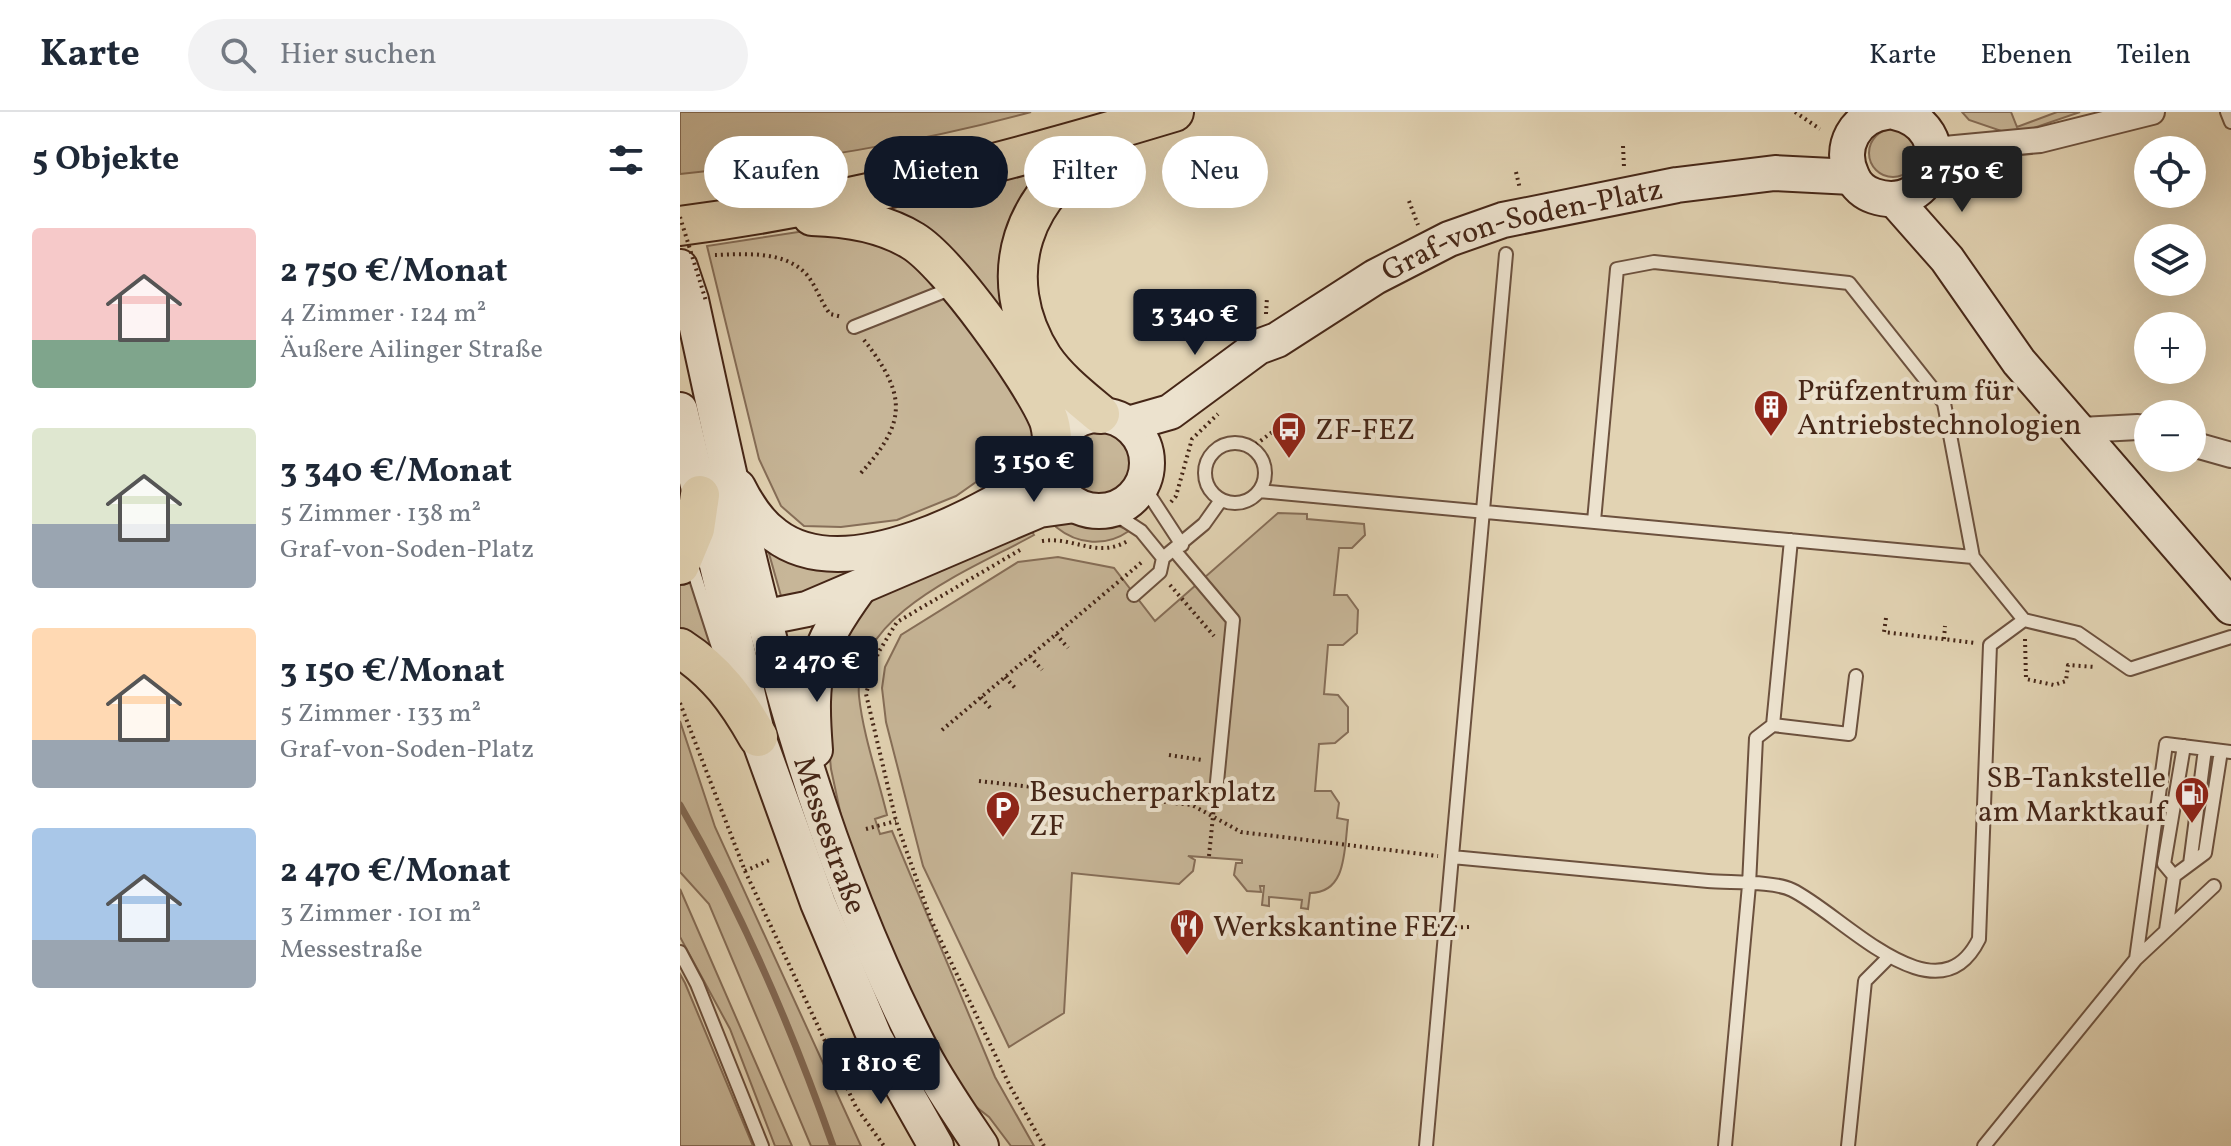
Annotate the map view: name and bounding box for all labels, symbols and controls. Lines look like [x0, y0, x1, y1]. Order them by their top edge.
search box [188, 19, 748, 91]
text: Karte [40, 29, 140, 82]
icon: search [216, 33, 260, 77]
text: Hier suchen [280, 34, 437, 76]
text: Karte [1869, 36, 1936, 75]
text: Ebenen [1980, 36, 2073, 75]
text: Teilen [2117, 36, 2191, 75]
chip: Kaufen [704, 136, 848, 208]
chip: Mieten [864, 136, 1008, 208]
chip: Filter [1024, 136, 1146, 208]
chip: Neu [1162, 136, 1268, 208]
map controls [2134, 136, 2206, 472]
button: locate [2134, 136, 2206, 208]
text: 5 Objekte [32, 137, 179, 184]
icon: filters [604, 138, 648, 182]
pin: 2 750 € [1888, 146, 2036, 214]
text: 2 750 € [1920, 154, 2004, 190]
street label: Graf-von-Soden-Platz [1375, 169, 1667, 293]
button: layers [2134, 224, 2206, 296]
text: 2 750 €/Monat [280, 249, 507, 296]
icon: home [96, 260, 192, 356]
pin: 3 340 € [1121, 289, 1269, 357]
text: 4 Zimmer · 124 m² [280, 296, 486, 332]
text: 3 340 € [1151, 297, 1239, 333]
button: + [2134, 312, 2206, 384]
text: Äußere Ailinger Straße [280, 332, 543, 368]
place label: Prüfzentrum für Antriebstechnologien [1797, 371, 2082, 447]
building icon: Prüfzentrum für Antriebstechnologien [1752, 388, 1790, 438]
button: − [2134, 400, 2206, 472]
bus stop icon: ZF-FEZ [1270, 410, 1308, 460]
place label: ZF-FEZ [1315, 410, 1415, 452]
pin: 3 150 € [960, 436, 1108, 504]
text: 3 150 € [993, 444, 1075, 480]
text: 3 340 €/Monat [280, 449, 512, 496]
icon: home [96, 460, 192, 556]
text: 5 Zimmer · 138 m² [280, 496, 481, 532]
text: Graf-von-Soden-Platz [280, 532, 534, 568]
pin: 2 470 € [743, 636, 891, 704]
text: 2 470 € [774, 644, 860, 680]
text: 3 150 €/Monat [280, 649, 505, 696]
icon: home [96, 660, 192, 756]
text: 5 Zimmer · 133 m² [280, 696, 481, 732]
text: Graf-von-Soden-Platz [280, 732, 534, 768]
street label: Messestraße [781, 751, 876, 921]
place label: SB-Tankstelle am Marktkauf [1978, 758, 2169, 834]
place label: Besucherparkplatz ZF [1029, 772, 1276, 848]
fuel station icon: SB-Tankstelle am Marktkauf [2173, 775, 2211, 825]
parking icon: Besucherparkplatz ZF [984, 789, 1022, 839]
text: 2 470 €/Monat [280, 849, 511, 896]
icon: home [96, 860, 192, 956]
text: 3 Zimmer · 101 m² [280, 896, 481, 932]
restaurant icon: Werkskantine FEZ [1168, 907, 1206, 957]
place label: Werkskantine FEZ [1213, 907, 1457, 949]
text: Messestraße [280, 932, 423, 968]
pin: 1 810 € [807, 1038, 955, 1106]
text: 1 810 € [841, 1046, 921, 1082]

